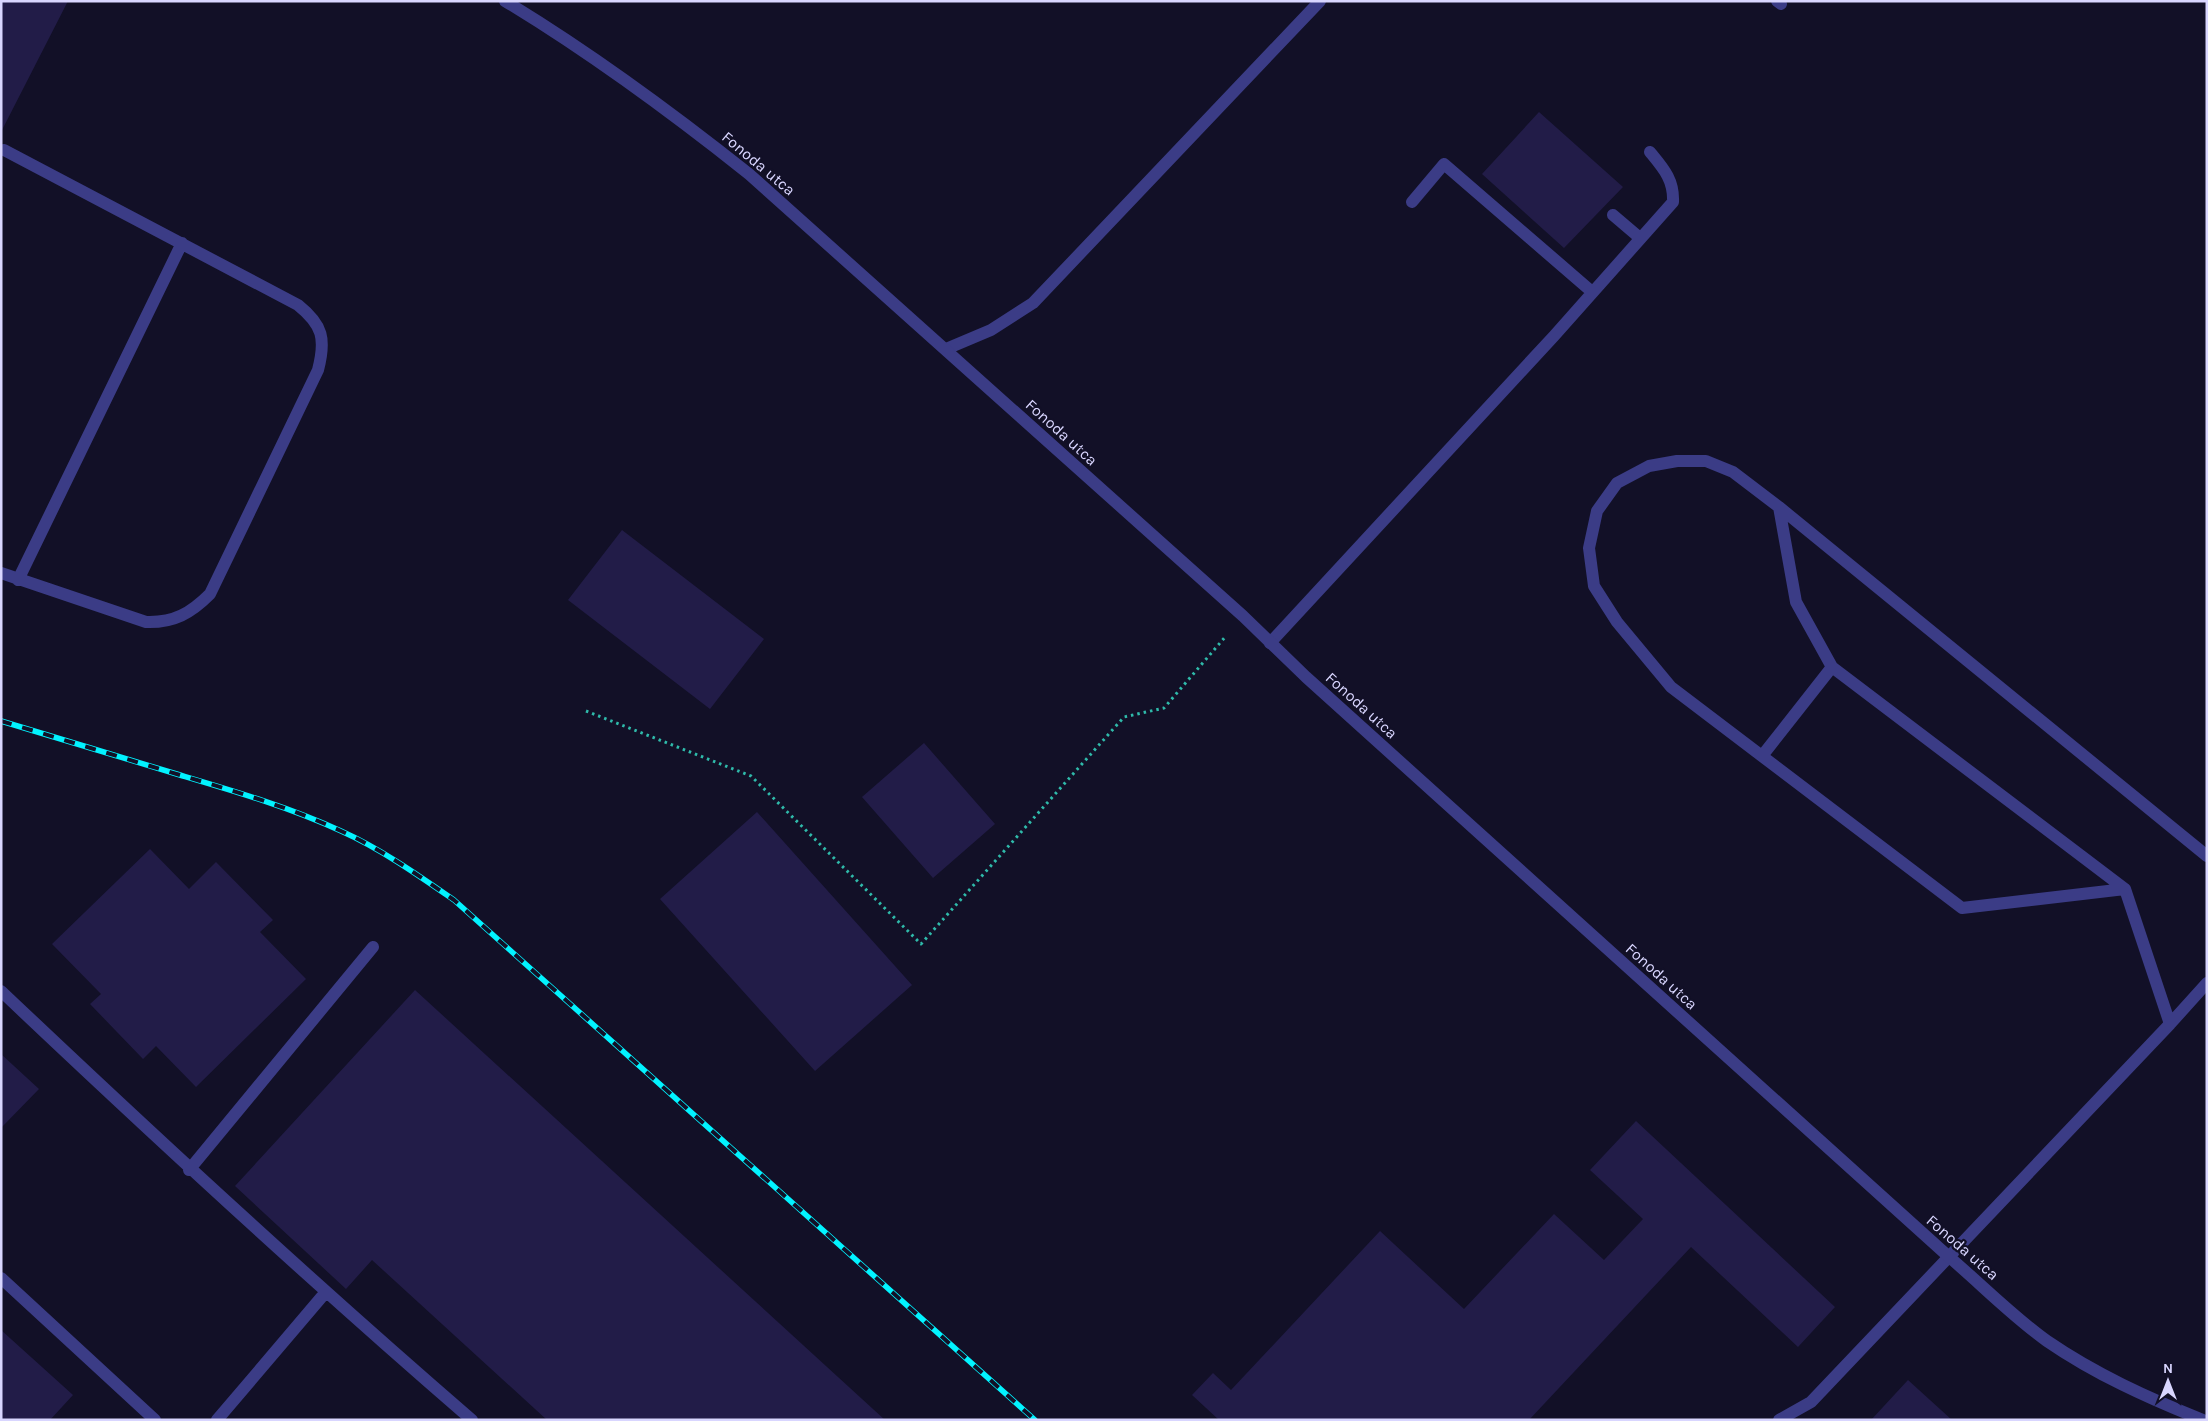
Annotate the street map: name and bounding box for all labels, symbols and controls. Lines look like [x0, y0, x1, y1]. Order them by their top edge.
street label: Fonoda utca [718, 127, 799, 200]
street label: Fonoda utca [1022, 395, 1101, 470]
street label: Fonoda utca [1322, 668, 1401, 743]
street label: Fonoda utca [1622, 939, 1701, 1014]
street label: Fonoda utca [1923, 1211, 2003, 1284]
north arrow [2143, 1356, 2193, 1406]
text: N [2163, 1360, 2173, 1377]

